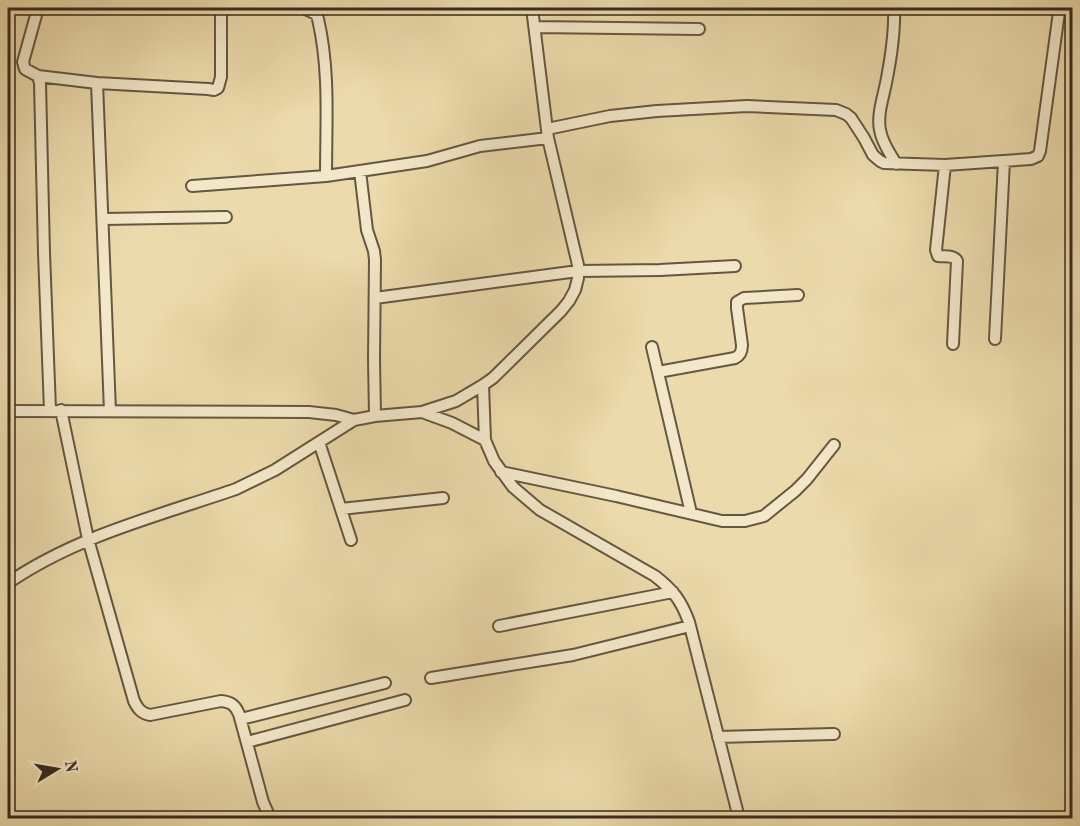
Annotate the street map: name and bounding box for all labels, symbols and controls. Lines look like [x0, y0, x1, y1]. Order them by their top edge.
north arrow [27, 739, 87, 799]
text: N [61, 759, 79, 775]

